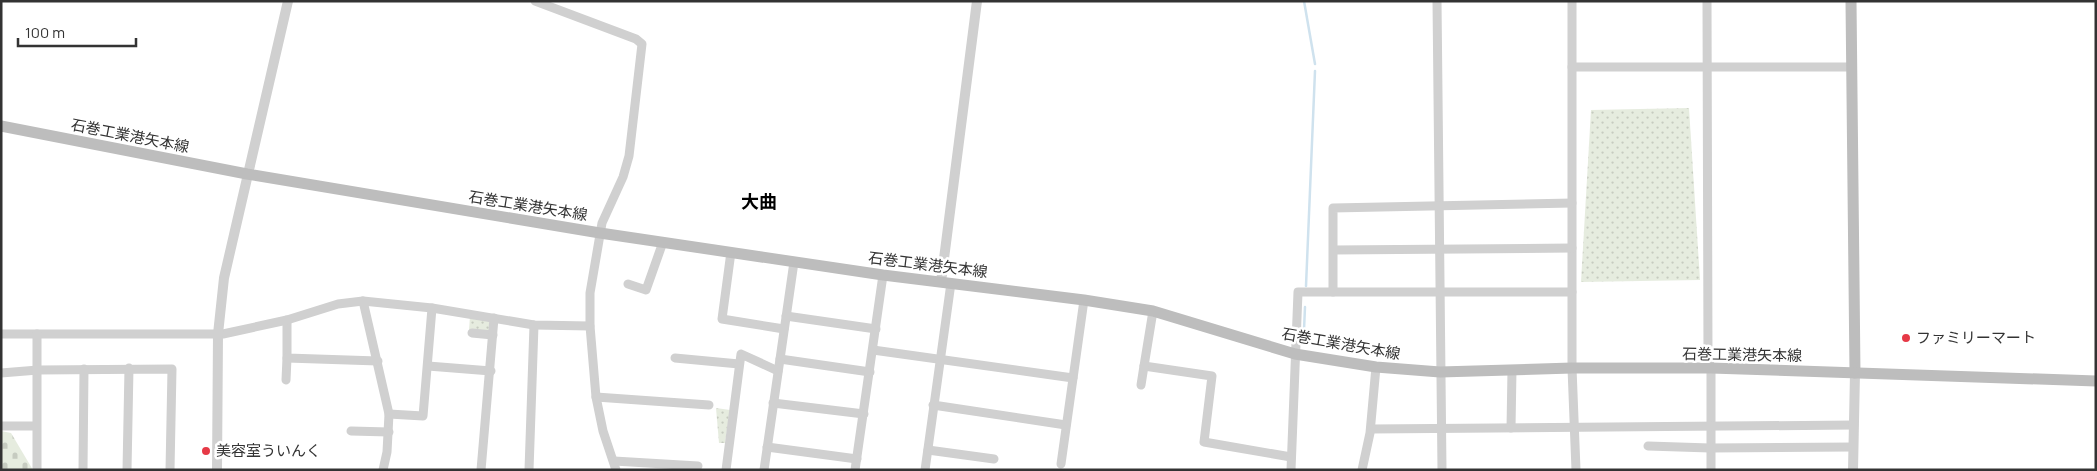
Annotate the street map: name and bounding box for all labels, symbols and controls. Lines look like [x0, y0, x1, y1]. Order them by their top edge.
scale bar [18, 15, 135, 47]
text: 100 m [25, 22, 65, 43]
street label: 石巻工業港矢本線 [69, 114, 191, 157]
street label: 石巻工業港矢本線 [467, 186, 589, 225]
district label: 大曲 [741, 189, 777, 213]
street label: 石巻工業港矢本線 [867, 247, 989, 282]
street label: 石巻工業港矢本線 [1280, 323, 1402, 364]
place label: ファミリーマート [1916, 327, 2036, 348]
marker: ファミリーマート [1900, 332, 1912, 344]
street label: 石巻工業港矢本線 [1682, 343, 1802, 366]
place label: 美容室ういんく [216, 440, 321, 461]
marker: 美容室ういんく [200, 445, 212, 457]

